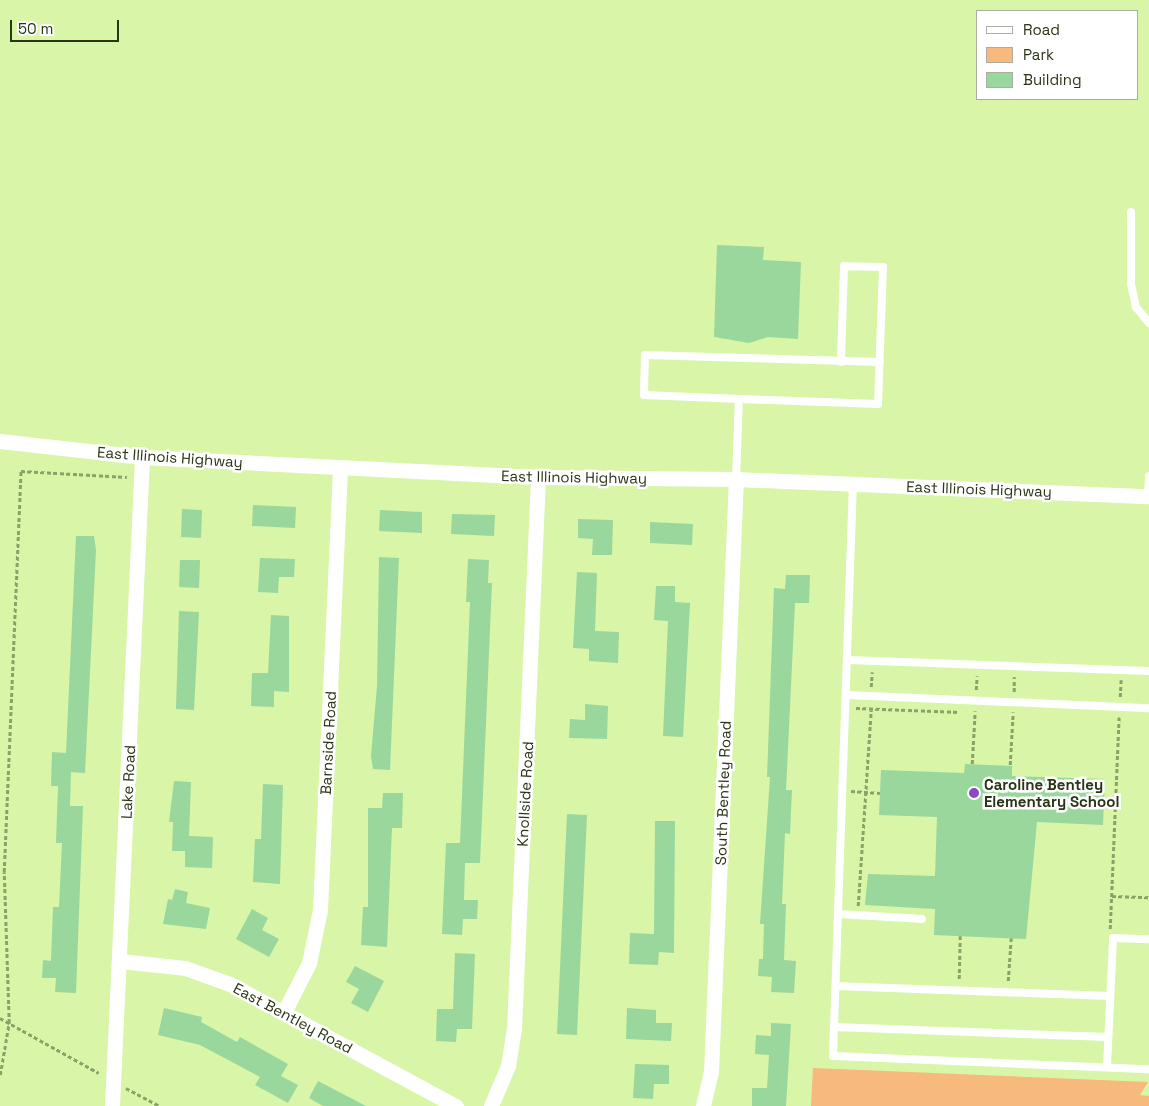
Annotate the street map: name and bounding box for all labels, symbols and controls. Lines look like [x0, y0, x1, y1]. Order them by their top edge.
scale bar [12, 10, 121, 42]
legend [976, 10, 1139, 100]
text: 50 m [18, 19, 53, 38]
text: Road [1023, 20, 1060, 39]
text: Park [1023, 45, 1054, 64]
text: Building [1023, 70, 1082, 89]
street label: East Illinois Highway [97, 443, 243, 471]
street label: East Illinois Highway [501, 467, 647, 487]
street label: East Illinois Highway [906, 477, 1052, 501]
street label: Barnside Road [316, 691, 340, 795]
street label: South Bentley Road [711, 720, 735, 866]
street label: Knollside Road [513, 741, 537, 847]
street label: Lake Road [117, 745, 139, 819]
place label: Caroline Bentley Elementary School [984, 775, 1119, 810]
marker: Caroline Bentley Elementary School [968, 787, 980, 799]
street label: East Bentley Road [230, 979, 356, 1057]

